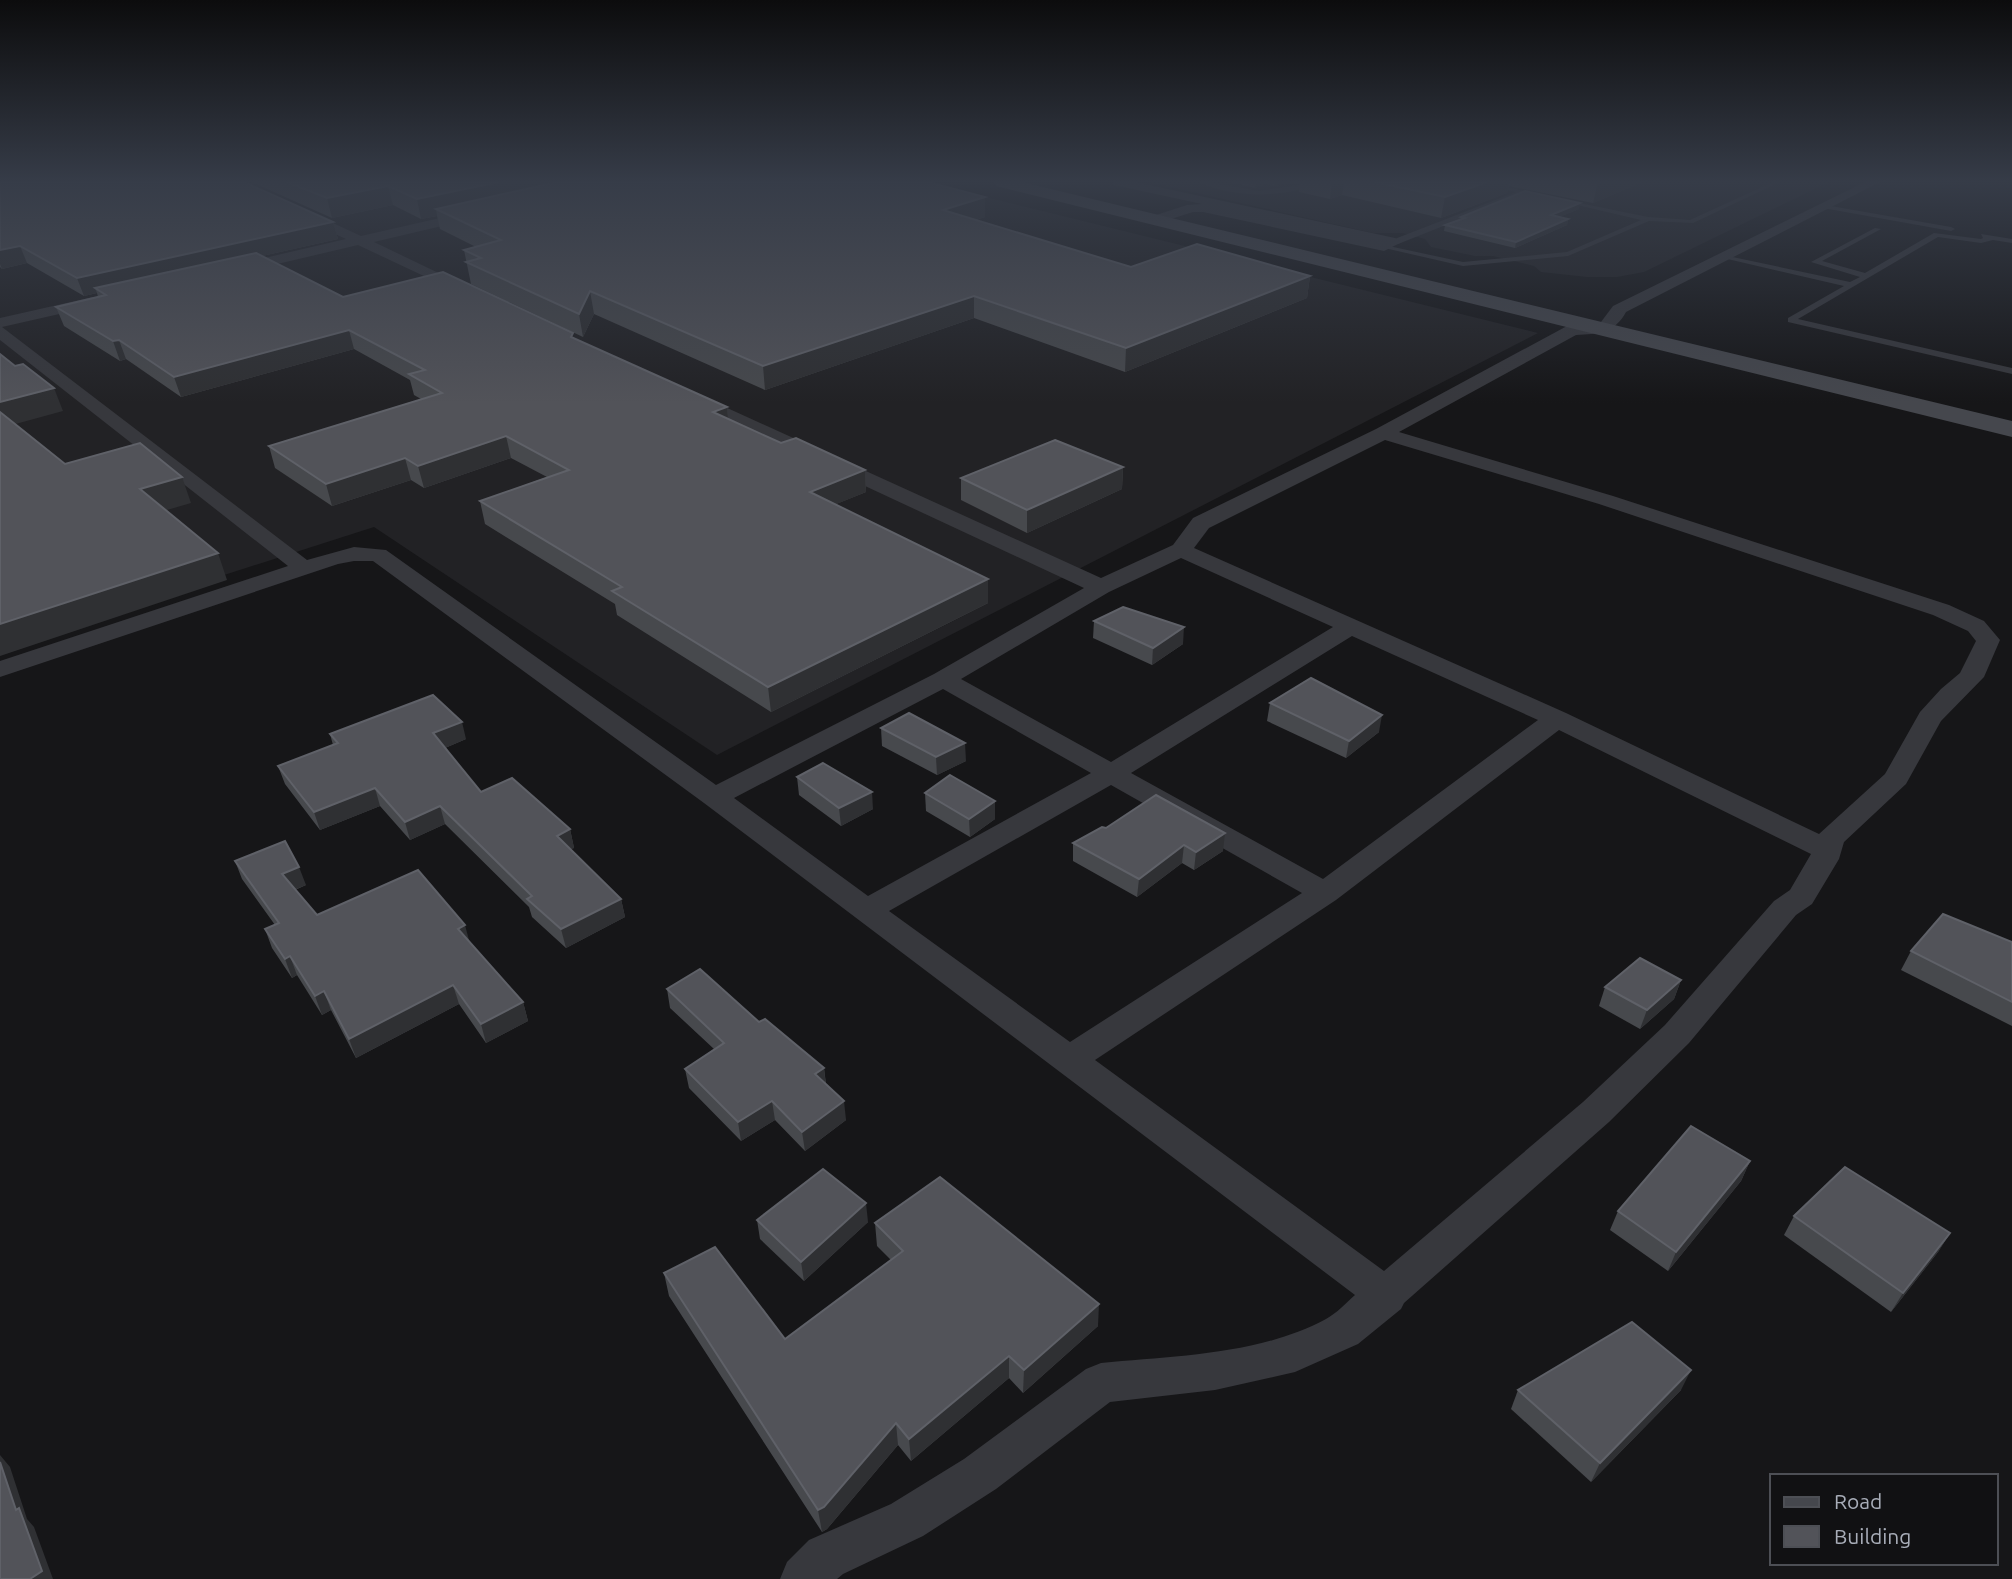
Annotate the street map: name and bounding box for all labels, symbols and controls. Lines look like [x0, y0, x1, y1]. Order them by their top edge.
legend [1770, 1474, 1998, 1565]
text: Road [1834, 1489, 1882, 1513]
text: Building [1834, 1524, 1911, 1548]

